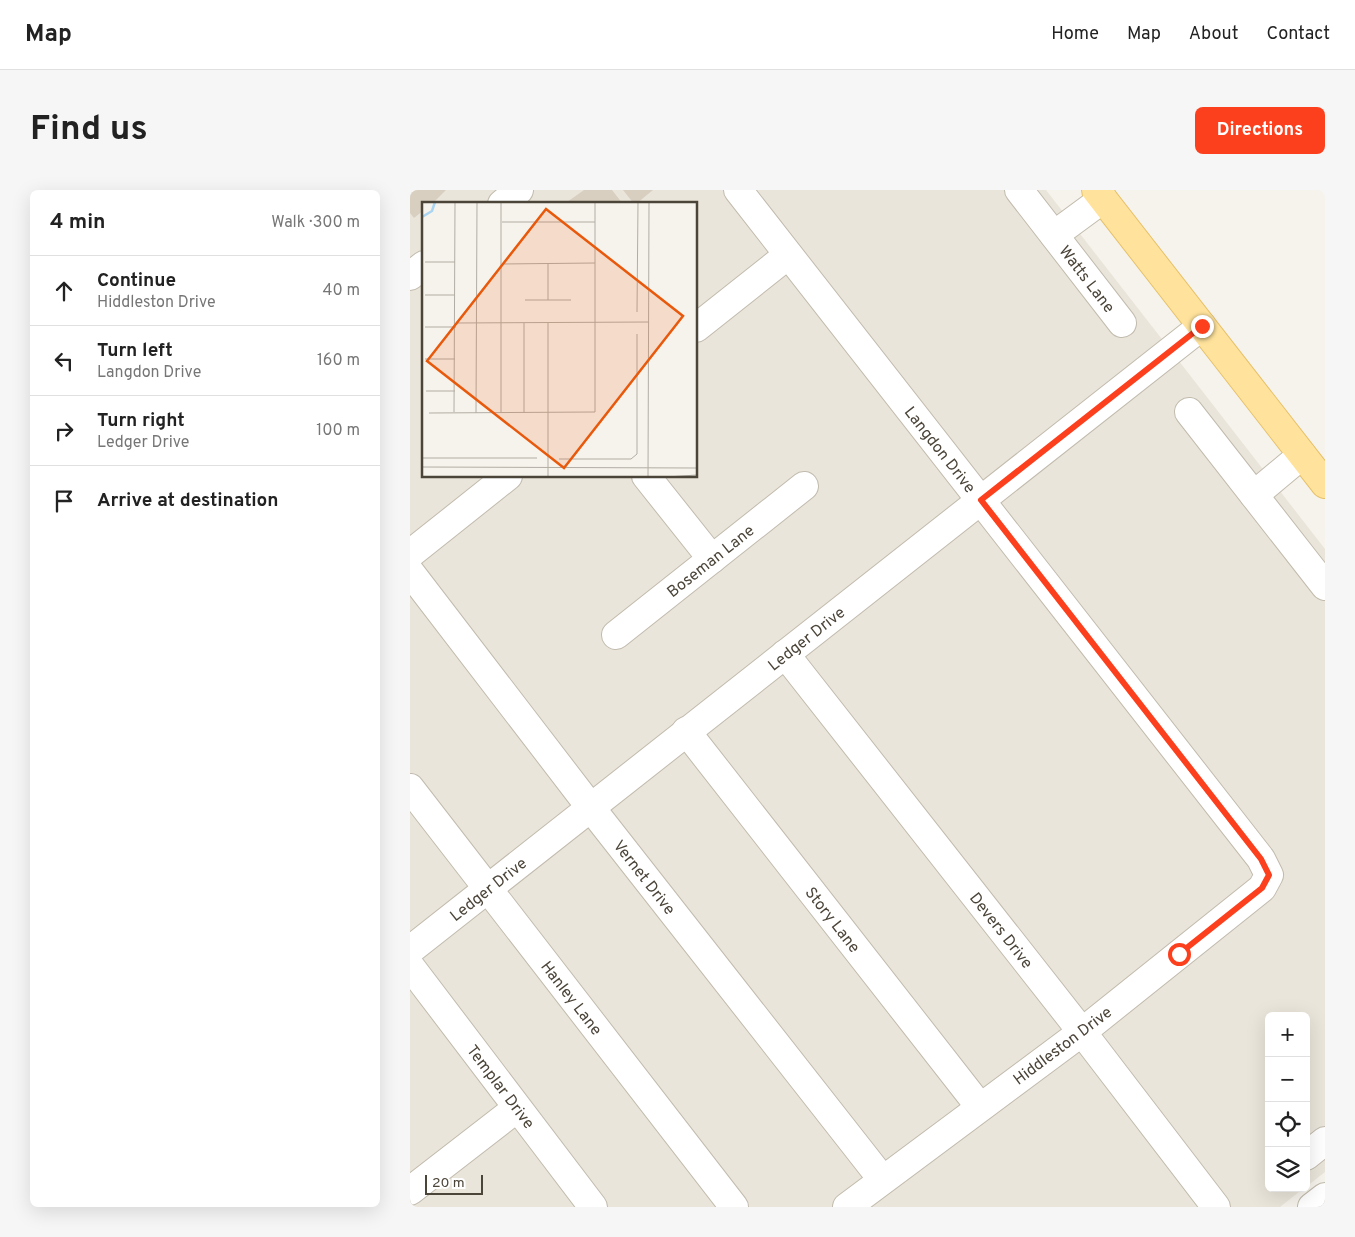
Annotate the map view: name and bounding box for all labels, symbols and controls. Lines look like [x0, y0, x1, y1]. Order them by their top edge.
text: Map [25, 20, 72, 50]
text: Home [1051, 23, 1099, 46]
text: Map [1127, 23, 1161, 46]
text: About [1189, 23, 1238, 46]
text: Contact [1266, 23, 1330, 46]
button: Directions [1195, 107, 1325, 154]
text: Find us [30, 108, 148, 152]
inset map [422, 202, 698, 478]
text: 4 min [50, 209, 106, 236]
text: Walk · 300 m [271, 213, 360, 233]
street label: Watts Lane [1054, 242, 1118, 317]
text: Continue [97, 269, 176, 293]
icon: ahead [50, 277, 78, 305]
text: 40 m [322, 281, 360, 301]
text: Hiddleston Drive [97, 293, 216, 313]
route end [1191, 315, 1214, 338]
text: Turn left [97, 339, 173, 363]
icon: left [50, 347, 78, 375]
text: 160 m [317, 351, 360, 371]
text: Langdon Drive [97, 363, 201, 383]
street label: Langdon Drive [899, 403, 979, 498]
text: Turn right [97, 409, 185, 433]
icon: right [50, 417, 78, 445]
text: 100 m [316, 421, 360, 441]
text: Ledger Drive [97, 433, 189, 453]
icon: arrive [50, 487, 78, 515]
text: Arrive at destination [97, 489, 278, 513]
street label: Boseman Lane [664, 521, 759, 603]
street label: Ledger Drive [765, 603, 850, 676]
street label: Vernet Drive [608, 837, 679, 919]
street label: Ledger Drive [446, 854, 532, 927]
street label: Story Lane [800, 884, 864, 957]
street label: Devers Drive [964, 889, 1036, 973]
route start [1168, 943, 1191, 966]
street label: Hanley Lane [536, 958, 606, 1040]
street label: Hiddleston Drive [1010, 1003, 1117, 1090]
map controls [1265, 1012, 1310, 1192]
button: + [1265, 1012, 1310, 1057]
street label: Templar Drive [461, 1041, 538, 1133]
button: − [1265, 1057, 1310, 1102]
button: locate [1265, 1102, 1310, 1147]
button: layers [1265, 1147, 1310, 1192]
scale bar [425, 1172, 482, 1195]
text: 20 m [432, 1175, 465, 1192]

